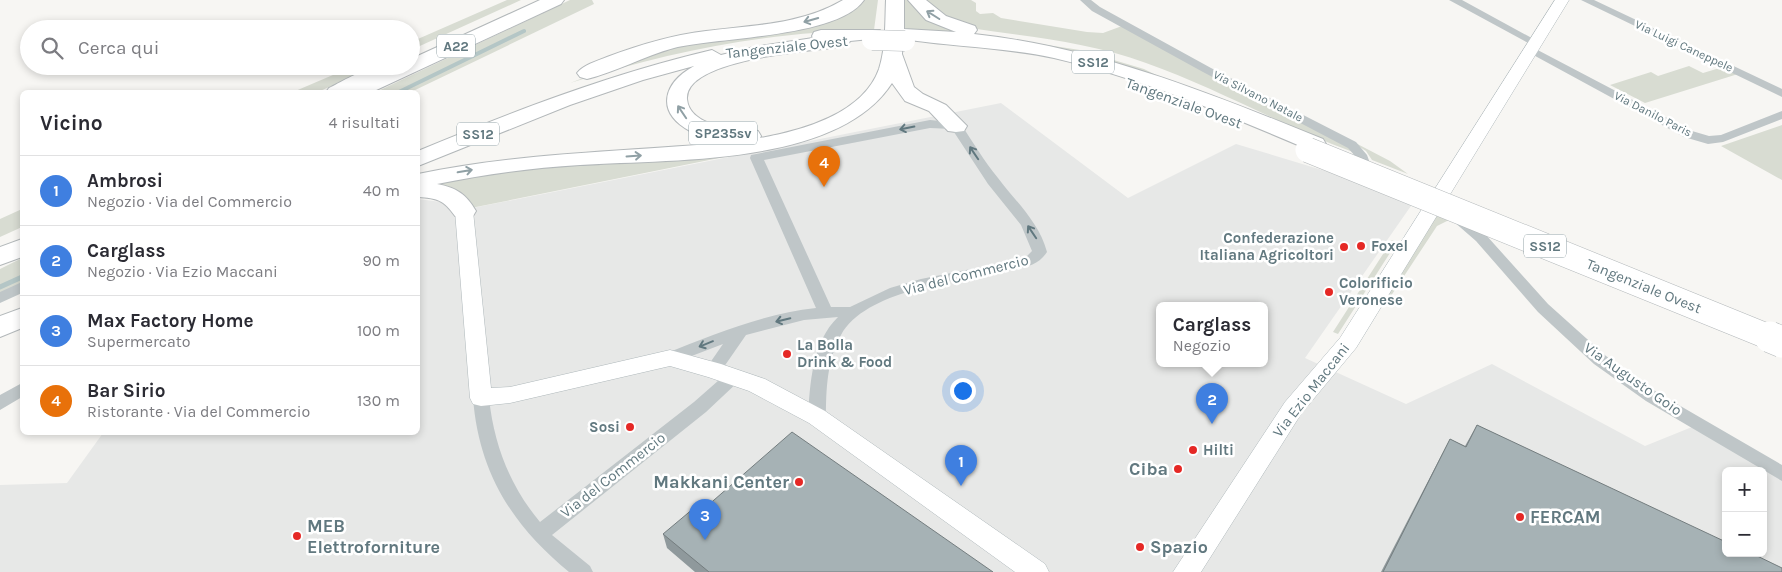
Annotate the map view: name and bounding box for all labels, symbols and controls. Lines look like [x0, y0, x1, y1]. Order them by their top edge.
one-way arrow [927, 10, 941, 20]
one-way arrow [803, 15, 819, 25]
street label: Via Luigi Caneppele [1633, 17, 1735, 75]
search box [20, 20, 420, 75]
street label: Tangenziale Ovest [725, 32, 849, 62]
icon: search [38, 34, 66, 62]
road number: A22 [437, 34, 475, 58]
text: Cerca qui [78, 37, 159, 59]
road number: SS12 [1072, 51, 1114, 74]
street label: Via Silvano Natale [1211, 67, 1305, 125]
street label: Tangenziale Ovest [1123, 74, 1245, 133]
street label: Via Danilo Paris [1612, 88, 1694, 140]
one-way arrow [677, 105, 687, 119]
text: Vicino [40, 111, 103, 135]
text: 4 risultati [329, 113, 400, 132]
road number: SS12 [457, 122, 499, 146]
road number: SP235sv [689, 122, 757, 144]
one-way arrow [900, 124, 916, 134]
pin: 4 [808, 146, 840, 187]
one-way arrow [969, 146, 979, 160]
one-way arrow [625, 151, 641, 160]
one-way arrow [457, 166, 473, 176]
text: Ambrosi [87, 170, 163, 192]
text: 1 [53, 181, 59, 200]
text: 40 m [363, 181, 400, 200]
text: Negozio · Via del Commercio [87, 192, 292, 211]
one-way arrow [1027, 225, 1037, 239]
place label: Confederazione Italiana Agricoltori [1199, 229, 1334, 264]
road number: SS12 [1524, 235, 1566, 258]
place label: Foxel [1371, 237, 1408, 255]
text: Carglass [87, 240, 165, 262]
marker: Foxel [1355, 240, 1367, 252]
marker: Confederazione Italiana Agricoltori [1338, 241, 1350, 253]
text: 2 [51, 251, 61, 270]
text: 90 m [362, 251, 400, 270]
street label: Via del Commercio [902, 251, 1030, 299]
street label: Tangenziale Ovest [1584, 255, 1704, 317]
text: Negozio · Via Ezio Maccani [87, 262, 278, 281]
place label: Colorificio Veronese [1339, 274, 1413, 309]
marker: Colorificio Veronese [1323, 286, 1335, 298]
popup [1156, 302, 1268, 367]
text: Max Factory Home [87, 310, 254, 332]
text: Carglass [1173, 314, 1251, 336]
one-way arrow [776, 316, 792, 325]
text: 3 [51, 321, 61, 340]
text: 100 m [357, 321, 400, 340]
text: Supermercato [87, 332, 191, 351]
place label: La Bolla Drink & Food [797, 336, 892, 371]
text: Negozio [1173, 336, 1231, 355]
street label: Via Augusto Goio [1580, 338, 1686, 420]
street label: Via Ezio Maccani [1269, 339, 1353, 441]
one-way arrow [699, 340, 714, 350]
marker: La Bolla Drink & Food [781, 348, 793, 360]
your location [950, 378, 976, 404]
text: Bar Sirio [87, 380, 165, 402]
pin: 2 [1196, 383, 1228, 424]
text: 4 [51, 391, 61, 410]
text: 130 m [357, 391, 400, 410]
text: Ristorante · Via del Commercio [87, 402, 310, 421]
place label: Sosi [589, 418, 620, 436]
marker: Sosi [624, 421, 636, 433]
street label: Via del Commercio [557, 428, 669, 522]
place label: Hilti [1203, 441, 1234, 459]
marker: Hilti [1187, 444, 1199, 456]
pin: 1 [945, 445, 977, 486]
place label: Ciba [1129, 458, 1168, 480]
marker: Ciba [1172, 463, 1184, 475]
map controls [1722, 467, 1767, 557]
button: + [1722, 467, 1767, 512]
place label: Makkani Center [653, 471, 789, 493]
marker: Makkani Center [793, 476, 805, 488]
pin: 3 [689, 499, 721, 540]
place label: FERCAM [1530, 506, 1600, 528]
marker: FERCAM [1514, 511, 1526, 523]
button: − [1722, 512, 1767, 557]
place label: MEB Elettroforniture [307, 515, 440, 558]
marker: MEB Elettroforniture [291, 530, 303, 542]
place label: Spazio [1150, 536, 1208, 558]
marker: Spazio [1134, 541, 1146, 553]

